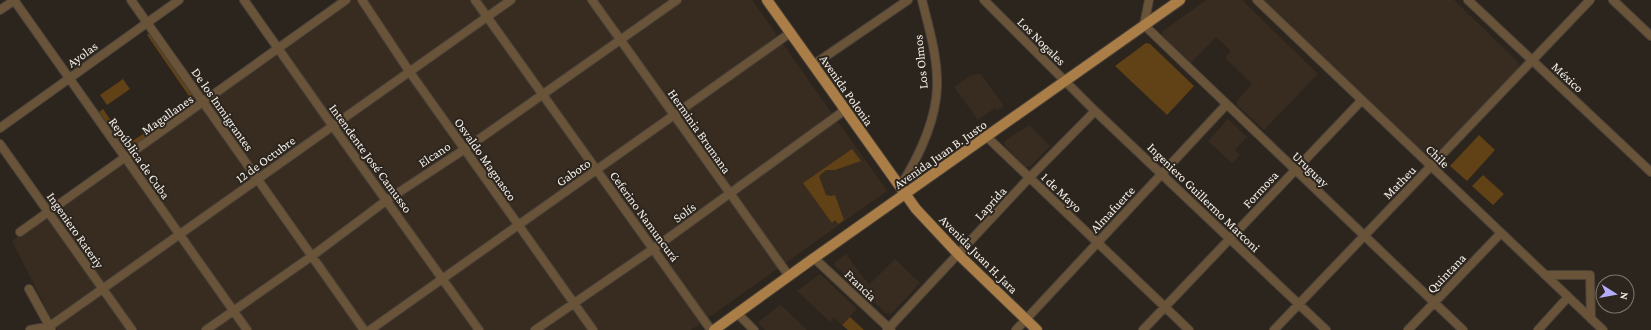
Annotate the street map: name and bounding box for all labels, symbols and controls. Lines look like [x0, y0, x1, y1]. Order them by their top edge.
street label: Los Nogales [1014, 14, 1069, 69]
street label: Los Olmos [910, 34, 931, 90]
street label: Ayolas [64, 38, 100, 70]
street label: Avenida Polonia [817, 52, 877, 129]
street label: México [1549, 59, 1587, 96]
street label: De los Inmigrantes [188, 65, 257, 154]
street label: Herminia Brumana [665, 86, 734, 176]
street label: Magallanes [139, 91, 196, 138]
street label: Intendente José Camusso [326, 101, 415, 216]
street label: República de Cuba [106, 115, 173, 202]
street label: Osvaldo Magnasco [451, 115, 520, 204]
street label: Avenida Juan B. Justo [891, 117, 990, 192]
street label: 12 de Octubre [233, 133, 298, 186]
street label: Elcano [415, 139, 453, 170]
street label: Ingeniero Guillermo Marconi [1144, 140, 1263, 255]
street label: Chile [1423, 142, 1453, 171]
street label: Uruguay [1289, 148, 1333, 191]
street label: Gaboto [553, 155, 593, 189]
street label: Matheu [1380, 162, 1419, 202]
street label: Ceferino Namuncurá [607, 168, 682, 264]
street label: Formosa [1239, 168, 1281, 211]
street label: 1 de Mayo [1038, 169, 1085, 215]
street label: Laprida [971, 183, 1009, 223]
street label: Almafuerte [1087, 183, 1138, 236]
street label: Ingeniero Rateriy [44, 189, 108, 272]
street label: Solís [670, 199, 699, 226]
street label: Avenida Juan H. Jara [936, 212, 1021, 297]
street label: Quintana [1424, 250, 1469, 296]
street label: Francia [842, 267, 880, 304]
north arrow [1595, 274, 1635, 314]
text: N [1618, 291, 1631, 301]

